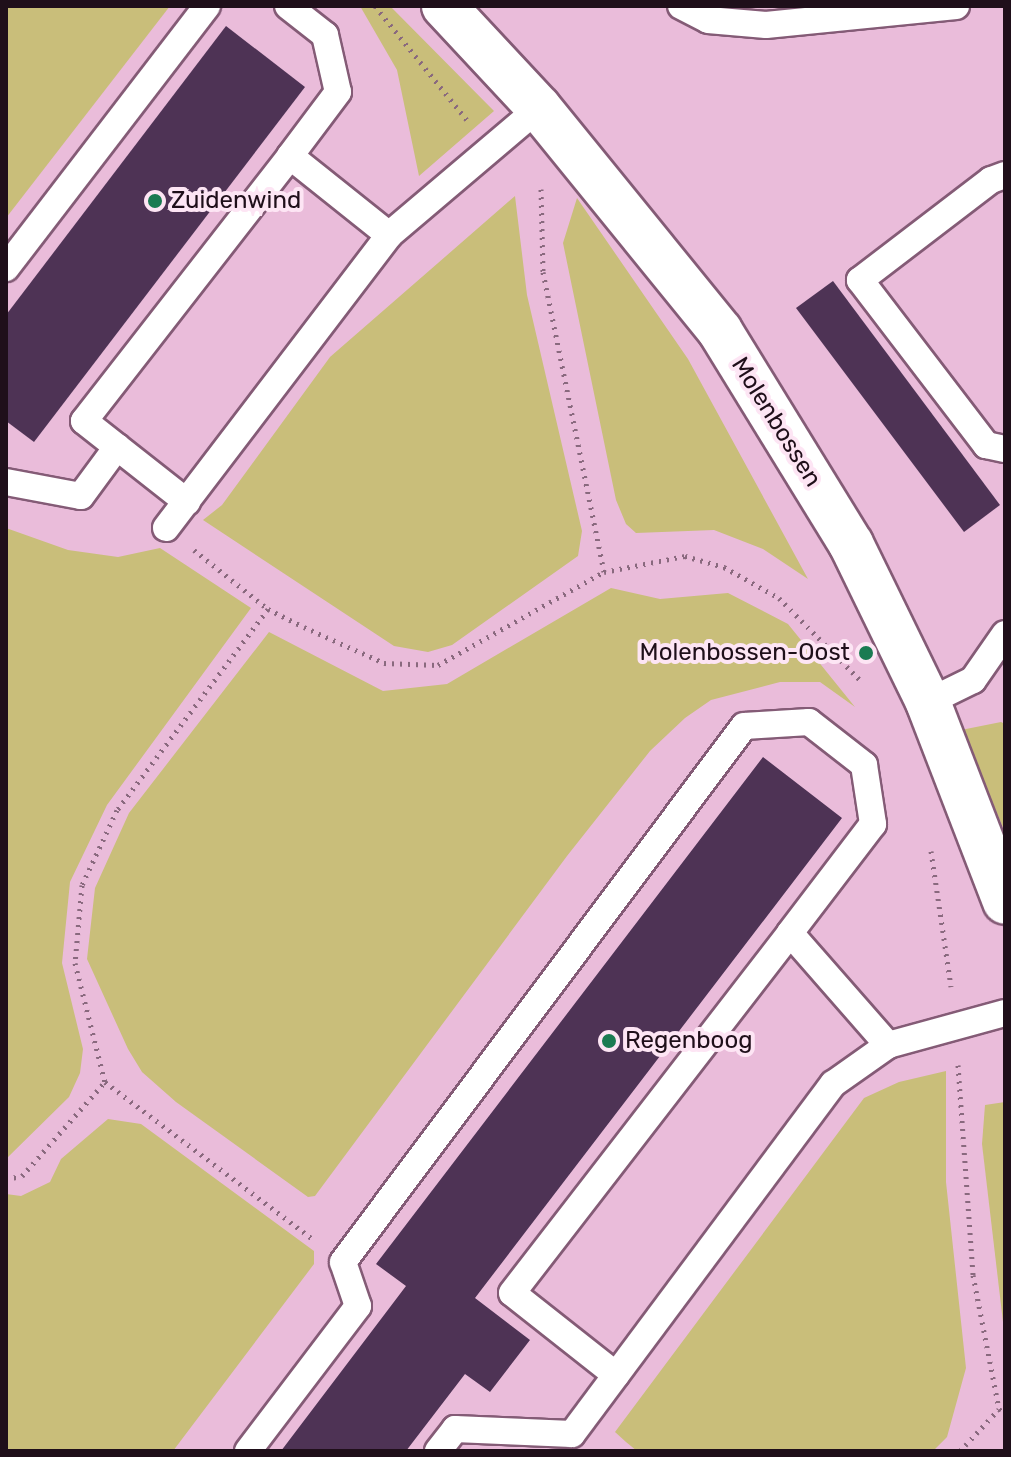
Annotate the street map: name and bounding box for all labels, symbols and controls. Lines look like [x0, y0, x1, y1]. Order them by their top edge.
place label: Zuidenwind [171, 187, 301, 215]
marker: Zuidenwind [146, 192, 164, 210]
street label: Molenbossen [725, 352, 827, 492]
place label: Molenbossen-Oost [640, 639, 850, 667]
marker: Molenbossen-Oost [857, 644, 875, 662]
place label: Regenboog [625, 1027, 752, 1055]
marker: Regenboog [600, 1032, 618, 1050]

